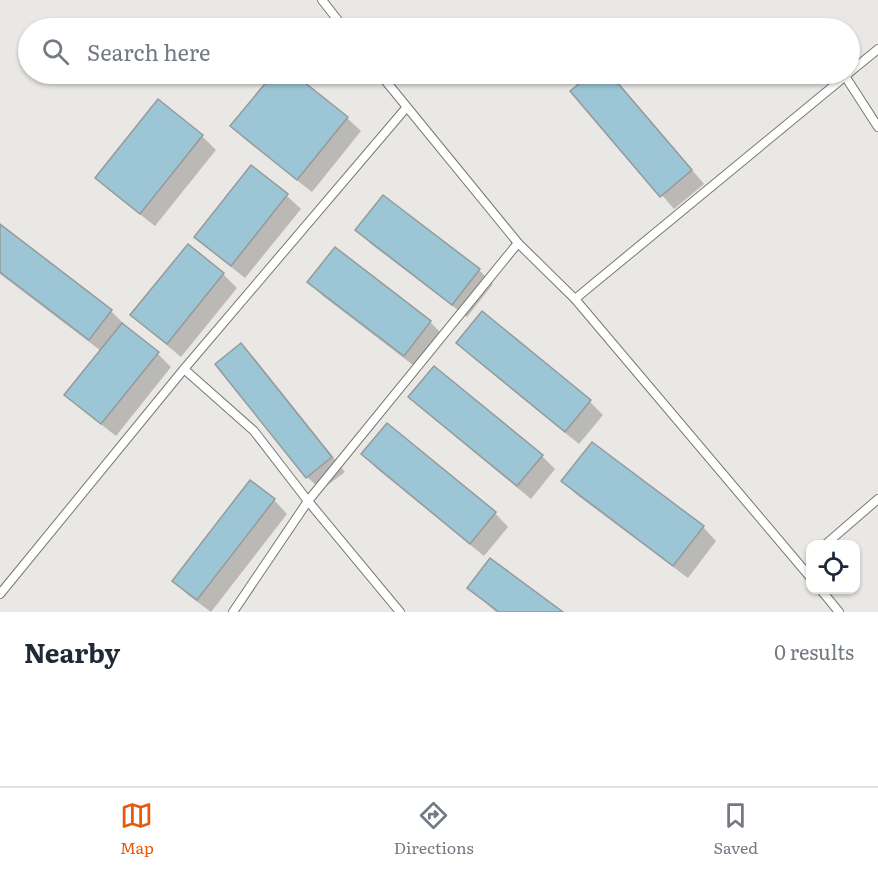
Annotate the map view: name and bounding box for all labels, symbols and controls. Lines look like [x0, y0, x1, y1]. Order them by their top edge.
search box [18, 18, 860, 84]
icon: search [39, 35, 72, 68]
text: Search here [87, 35, 210, 68]
map controls [806, 540, 860, 594]
button: locate [806, 540, 860, 594]
text: Nearby [24, 632, 120, 671]
text: 0 results [774, 636, 854, 666]
tab: Map [120, 799, 154, 859]
tab: Directions [394, 799, 474, 859]
tab: Saved [714, 799, 758, 859]

